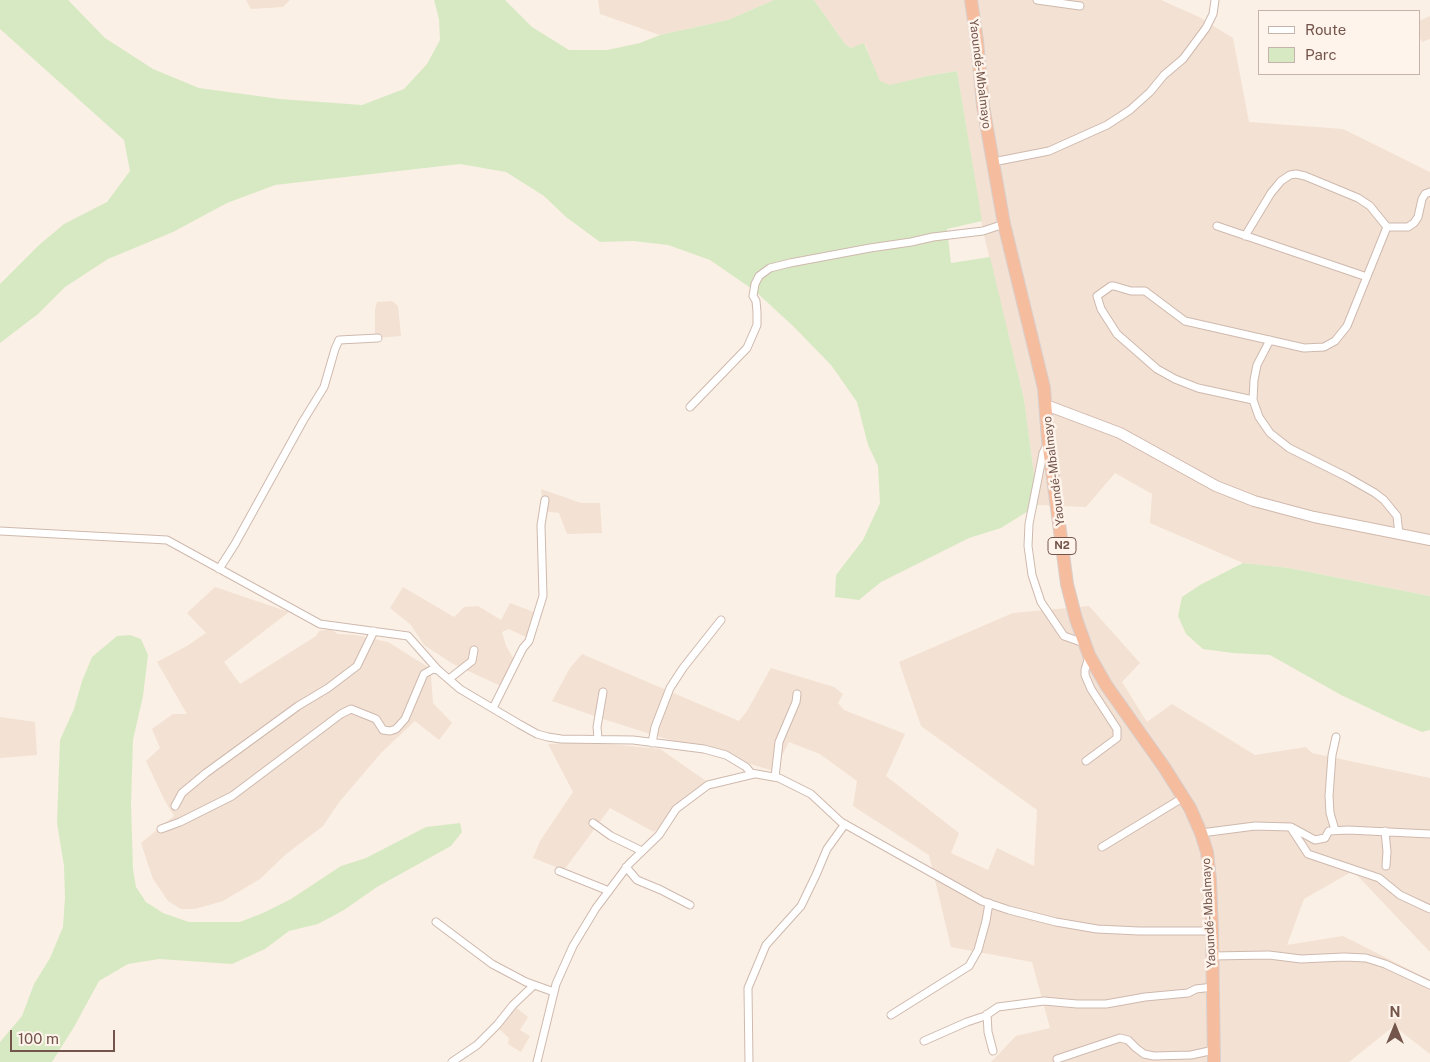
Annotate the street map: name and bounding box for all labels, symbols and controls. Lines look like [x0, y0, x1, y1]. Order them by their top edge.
legend [1258, 10, 1420, 75]
street label: Yaoundé-Mbalmayo [966, 18, 994, 130]
text: Route [1305, 21, 1346, 38]
text: Parc [1305, 46, 1337, 63]
street label: Yaoundé-Mbalmayo [1040, 415, 1068, 527]
road number: N2 [1048, 538, 1076, 554]
street label: Yaoundé-Mbalmayo [1199, 858, 1219, 968]
north arrow [1370, 1002, 1420, 1052]
text: N [1390, 1004, 1400, 1020]
scale bar [12, 1020, 118, 1052]
text: 100 m [18, 1030, 59, 1047]

